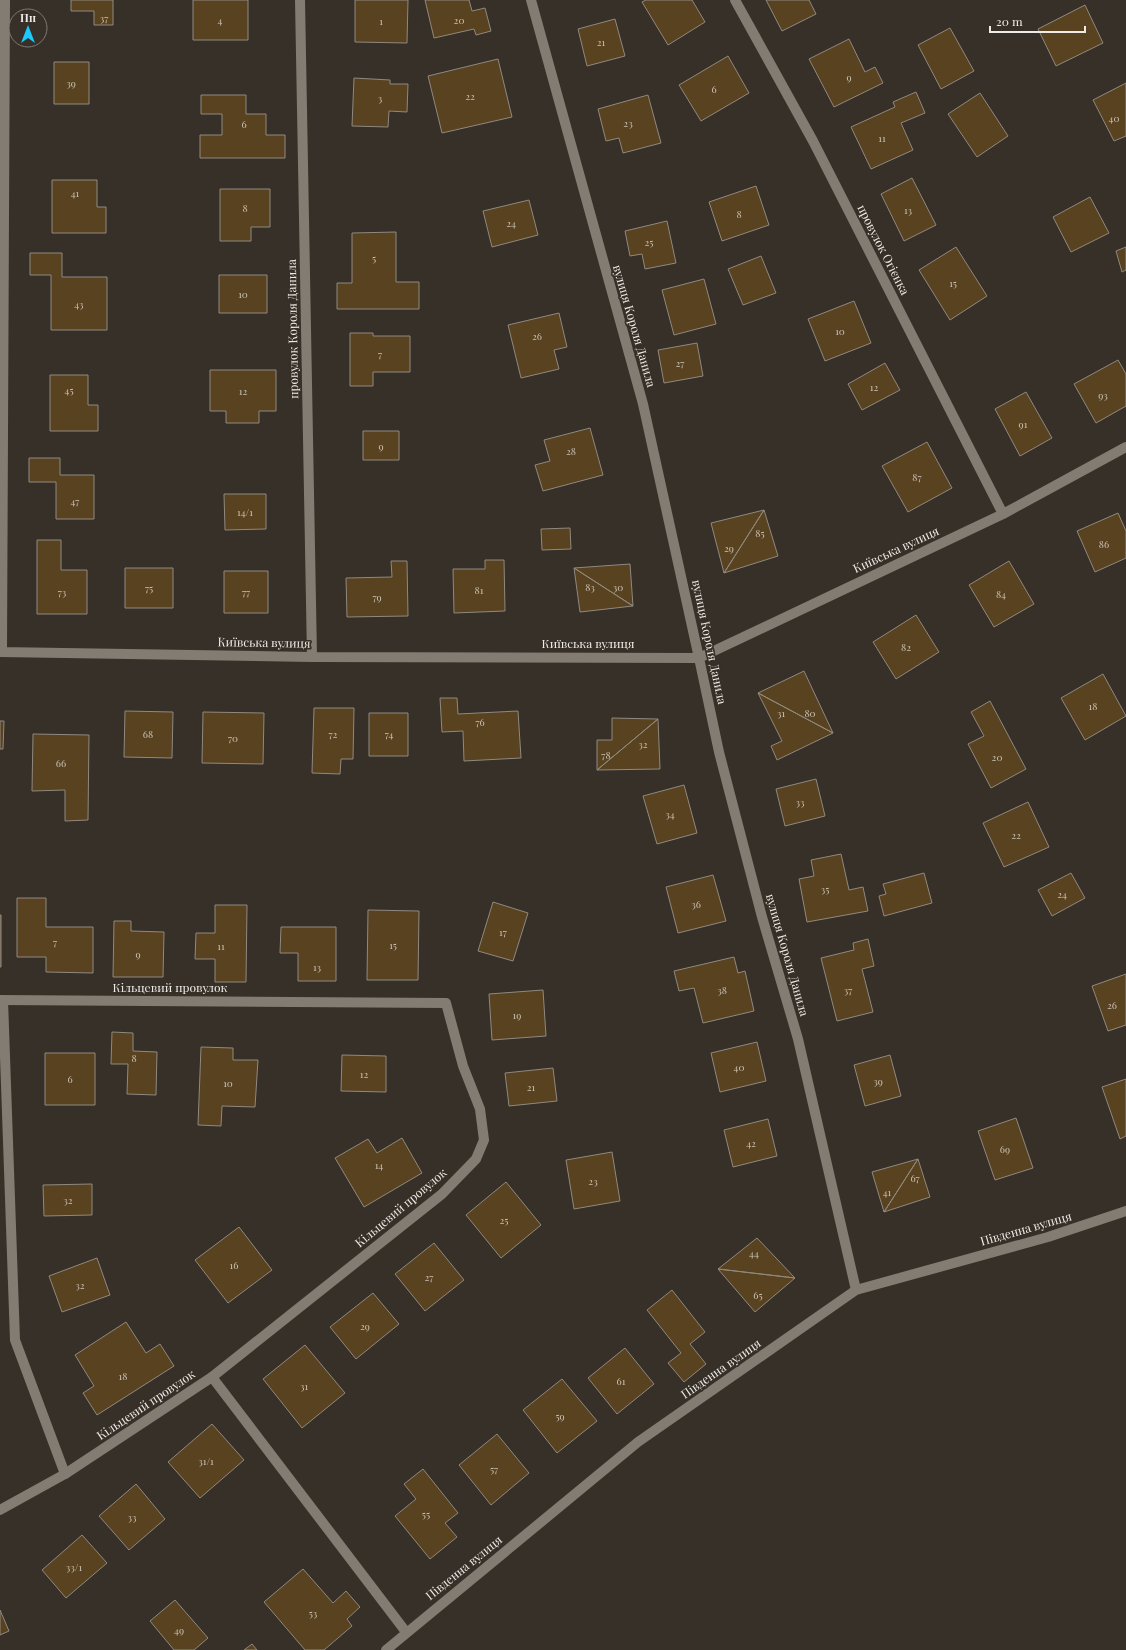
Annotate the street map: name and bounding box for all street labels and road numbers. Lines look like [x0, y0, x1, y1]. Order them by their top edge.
street label: провулок Огієнка [854, 202, 914, 297]
street label: провулок Короля Данила [283, 259, 301, 399]
street label: вулиця Короля Данила [610, 263, 660, 389]
street label: Київська вулиця [850, 522, 942, 576]
street label: вулиця Короля Данила [689, 578, 731, 706]
street label: Київська вулиця [217, 633, 311, 651]
street label: Київська вулиця [542, 635, 635, 651]
street label: вулиця Короля Данила [763, 892, 813, 1018]
street label: Кільцевий провулок [113, 979, 228, 995]
street label: Кільцевий провулок [351, 1164, 450, 1250]
street label: Південна вулиця [978, 1207, 1074, 1249]
street label: Південна вулиця [677, 1334, 764, 1402]
street label: Кільцевий провулок [93, 1365, 198, 1443]
street label: Південна вулиця [422, 1531, 505, 1603]

